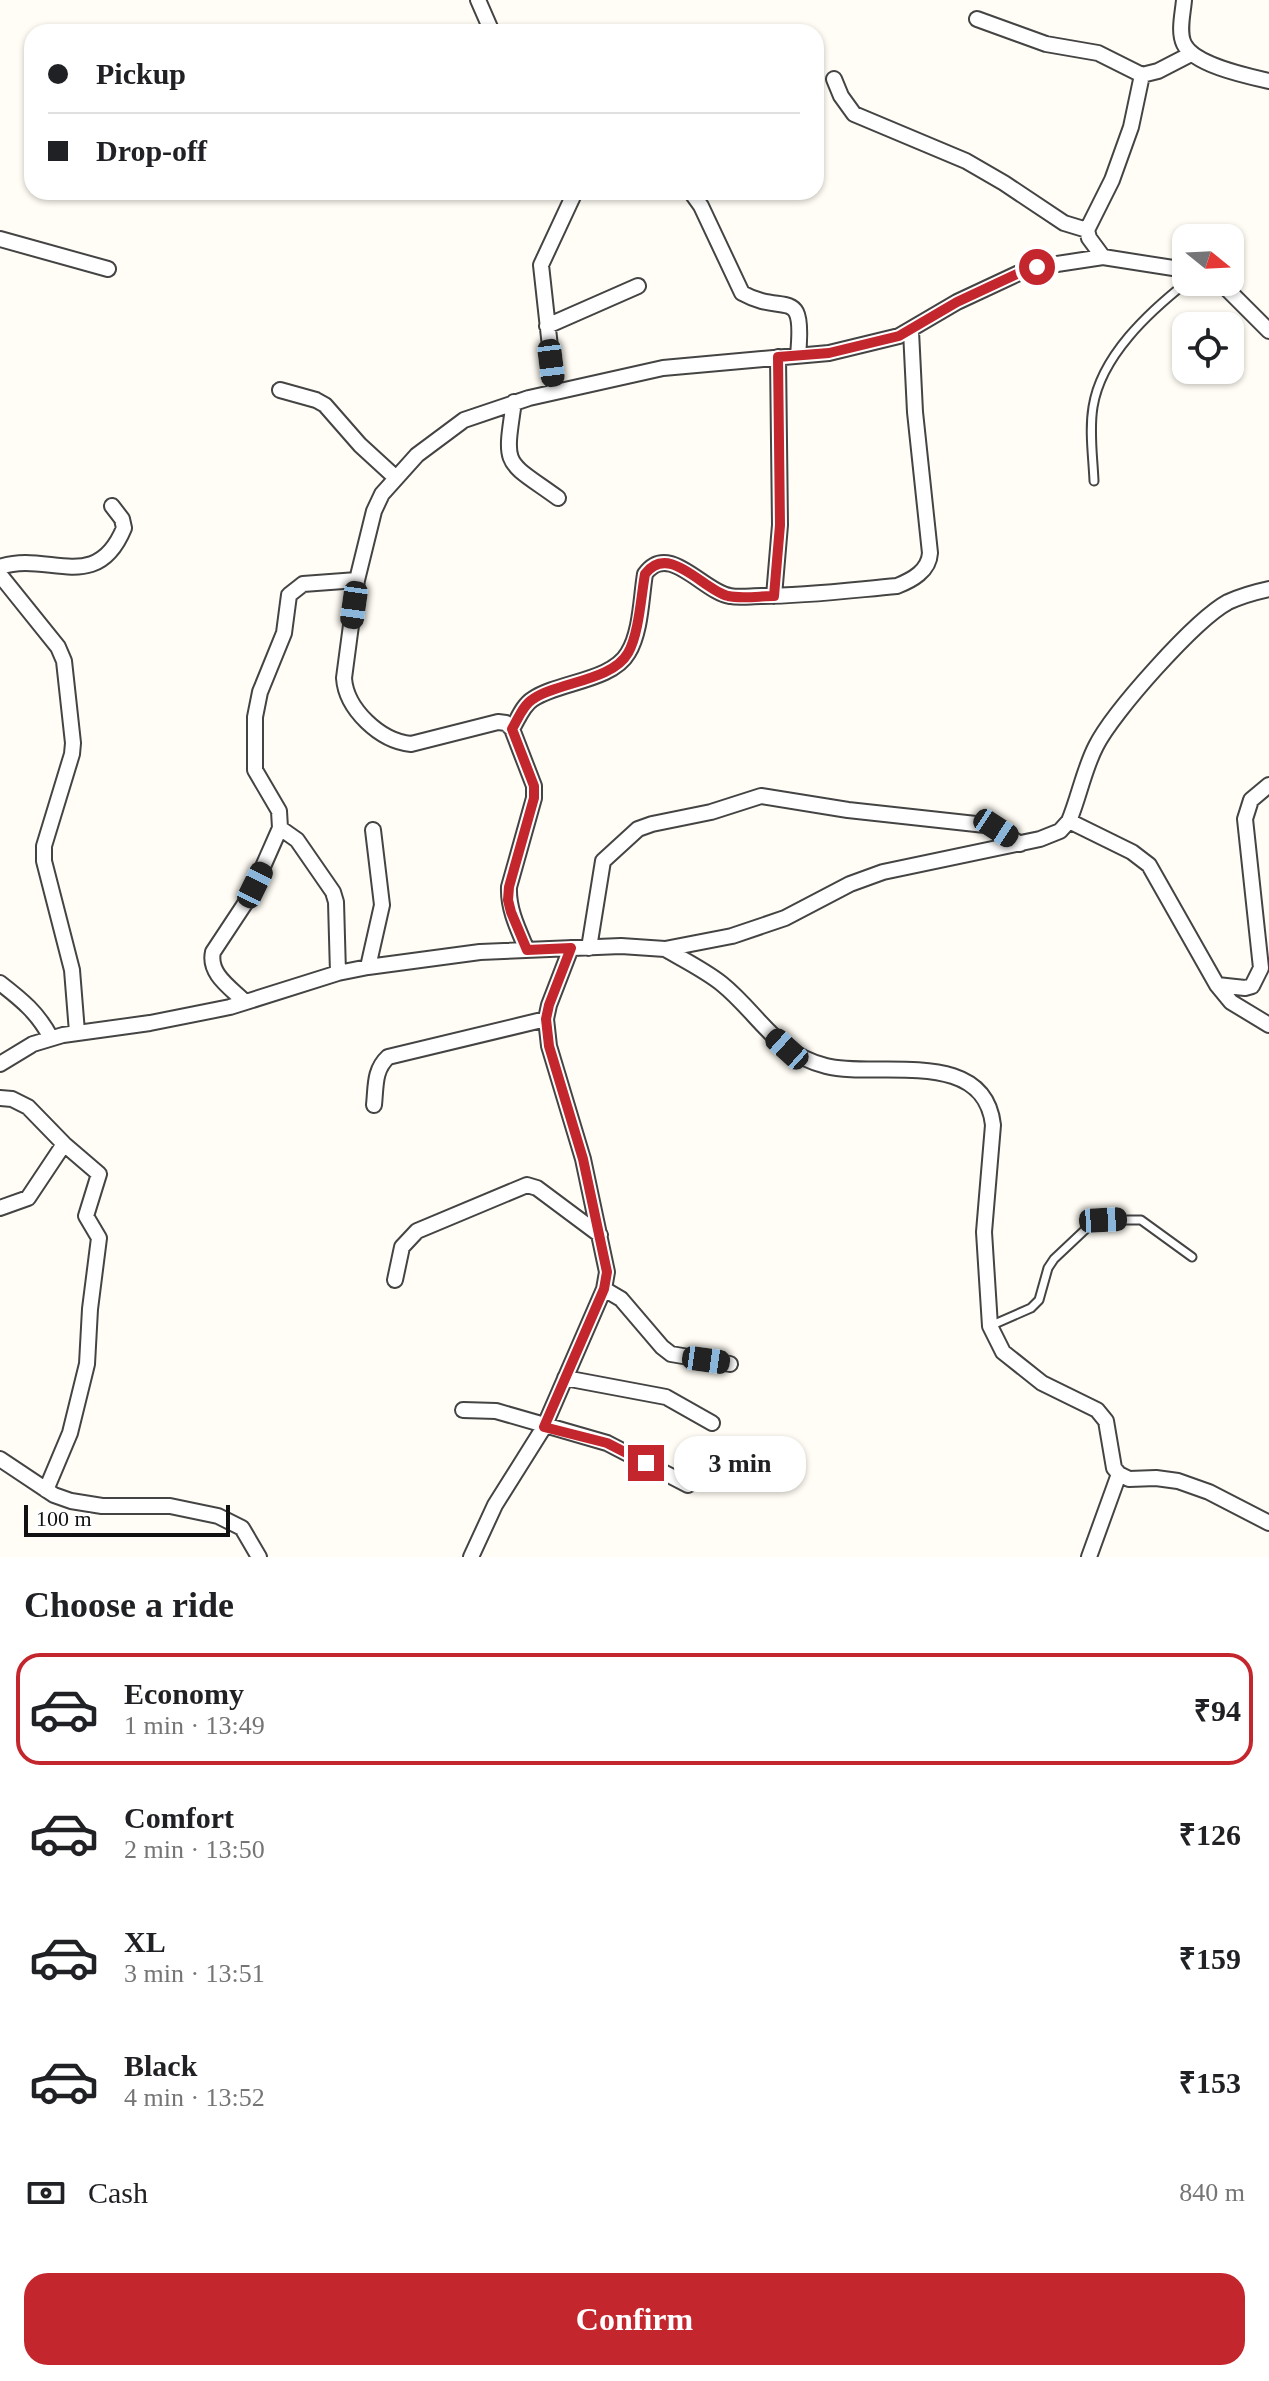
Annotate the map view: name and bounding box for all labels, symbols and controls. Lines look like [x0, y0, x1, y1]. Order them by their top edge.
text: Pickup [96, 57, 186, 90]
text: Drop-off [96, 134, 207, 167]
north arrow [1172, 224, 1244, 296]
map controls [1172, 224, 1244, 384]
route start [1019, 249, 1055, 285]
button: locate [1172, 312, 1244, 384]
car [536, 338, 566, 388]
car [339, 580, 369, 630]
car [969, 805, 1023, 851]
car [234, 858, 276, 912]
car [761, 1024, 813, 1074]
car [1078, 1207, 1128, 1233]
car [681, 1345, 731, 1375]
callout: 3 min [674, 1435, 806, 1491]
route end [628, 1445, 664, 1481]
text: 3 min [709, 1449, 771, 1478]
scale bar [24, 1501, 230, 1537]
text: 100 m [36, 1506, 92, 1531]
text: Choose a ride [24, 1585, 234, 1625]
icon: car [28, 1673, 100, 1745]
text: Economy [124, 1677, 244, 1710]
text: ₹94 [1194, 1694, 1241, 1727]
text: 1 min · 13:49 [124, 1711, 265, 1740]
icon: car [28, 1797, 100, 1869]
text: Comfort [124, 1801, 234, 1834]
text: ₹126 [1179, 1818, 1241, 1851]
text: 2 min · 13:50 [124, 1835, 265, 1864]
icon: car [28, 1921, 100, 1993]
text: XL [124, 1925, 166, 1958]
text: ₹159 [1179, 1942, 1241, 1975]
text: 3 min · 13:51 [124, 1959, 265, 1988]
icon: car [28, 2045, 100, 2117]
text: Black [124, 2049, 197, 2082]
text: ₹153 [1179, 2066, 1241, 2099]
text: 4 min · 13:52 [124, 2083, 265, 2112]
icon: cash [24, 2171, 68, 2215]
text: Cash [88, 2176, 148, 2209]
text: 840 m [1179, 2178, 1245, 2207]
button: Confirm [24, 2273, 1245, 2365]

